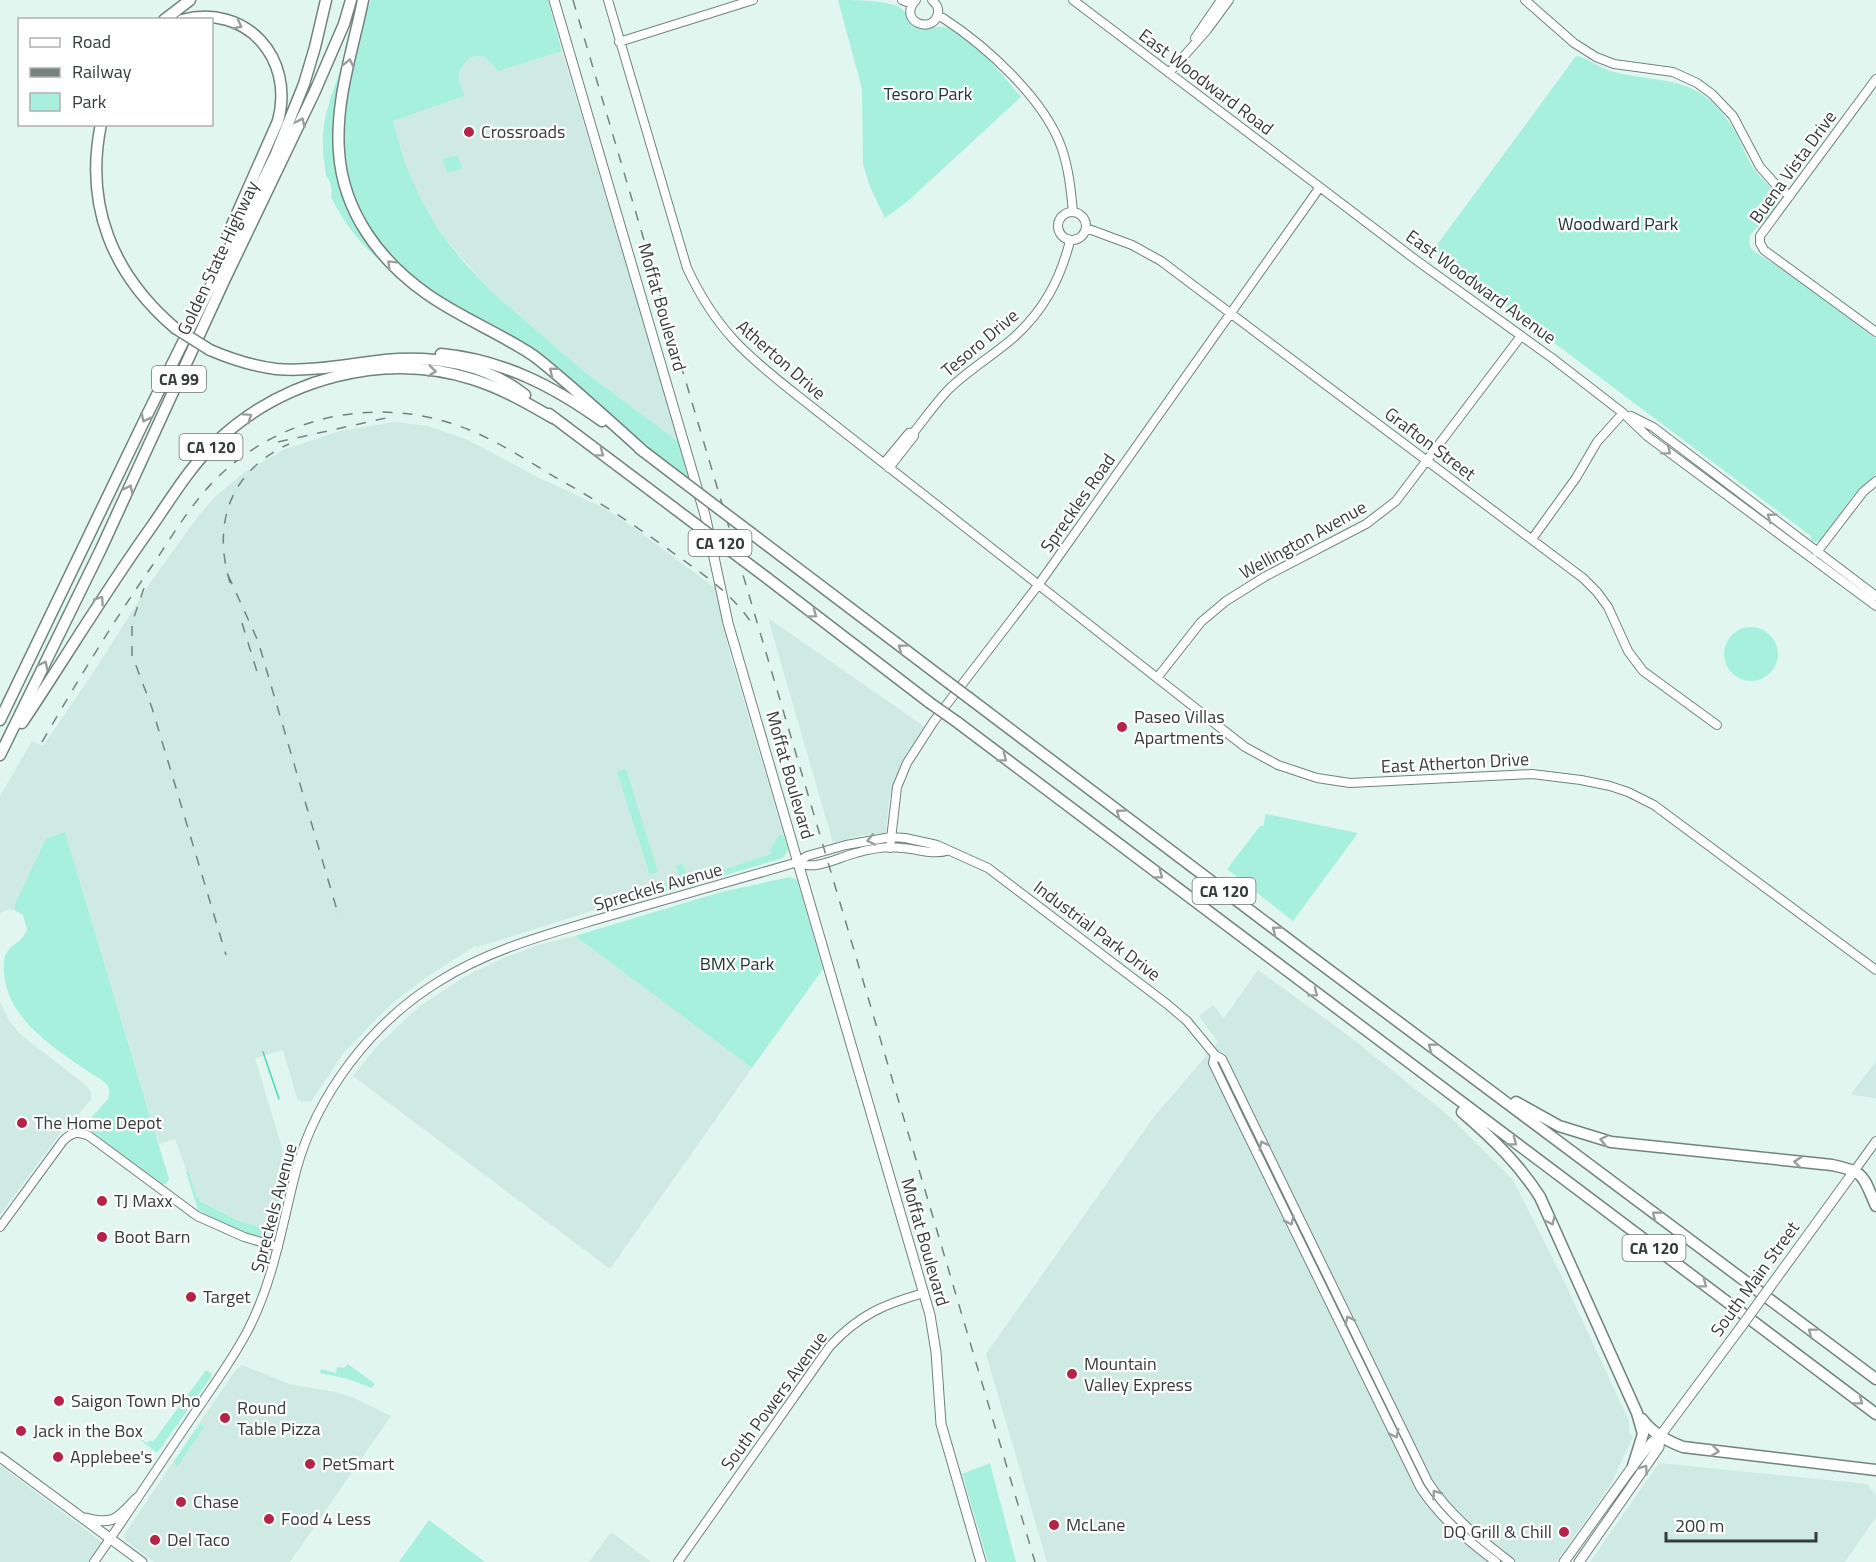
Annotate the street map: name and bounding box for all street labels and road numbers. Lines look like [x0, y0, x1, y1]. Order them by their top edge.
street label: East Woodward Road [1133, 22, 1279, 141]
street label: Buena Vista Drive [1742, 105, 1843, 229]
street label: Golden State Highway [170, 176, 265, 339]
street label: East Woodward Avenue [1400, 223, 1562, 350]
street label: Moffat Boulevard [631, 240, 694, 374]
street label: Tesoro Drive [935, 302, 1024, 383]
street label: Atherton Drive [731, 313, 832, 406]
road number: CA 99 [152, 366, 206, 392]
street label: Grafton Street [1379, 400, 1482, 487]
road number: CA 120 [180, 434, 242, 460]
street label: Spreckles Road [1033, 448, 1122, 558]
street label: Wellington Avenue [1234, 493, 1371, 586]
road number: CA 120 [688, 530, 752, 556]
street label: Moffat Boulevard [759, 708, 822, 842]
street label: East Atherton Drive [1380, 745, 1530, 780]
street label: Spreckels Avenue [590, 855, 725, 918]
street label: Industrial Park Drive [1028, 874, 1167, 987]
road number: CA 120 [1192, 878, 1256, 904]
street label: Spreckels Avenue [243, 1140, 304, 1275]
street label: Moffat Boulevard [894, 1175, 957, 1309]
street label: South Main Street [1703, 1215, 1806, 1342]
road number: CA 120 [1622, 1235, 1686, 1261]
street label: South Powers Avenue [714, 1325, 833, 1476]

